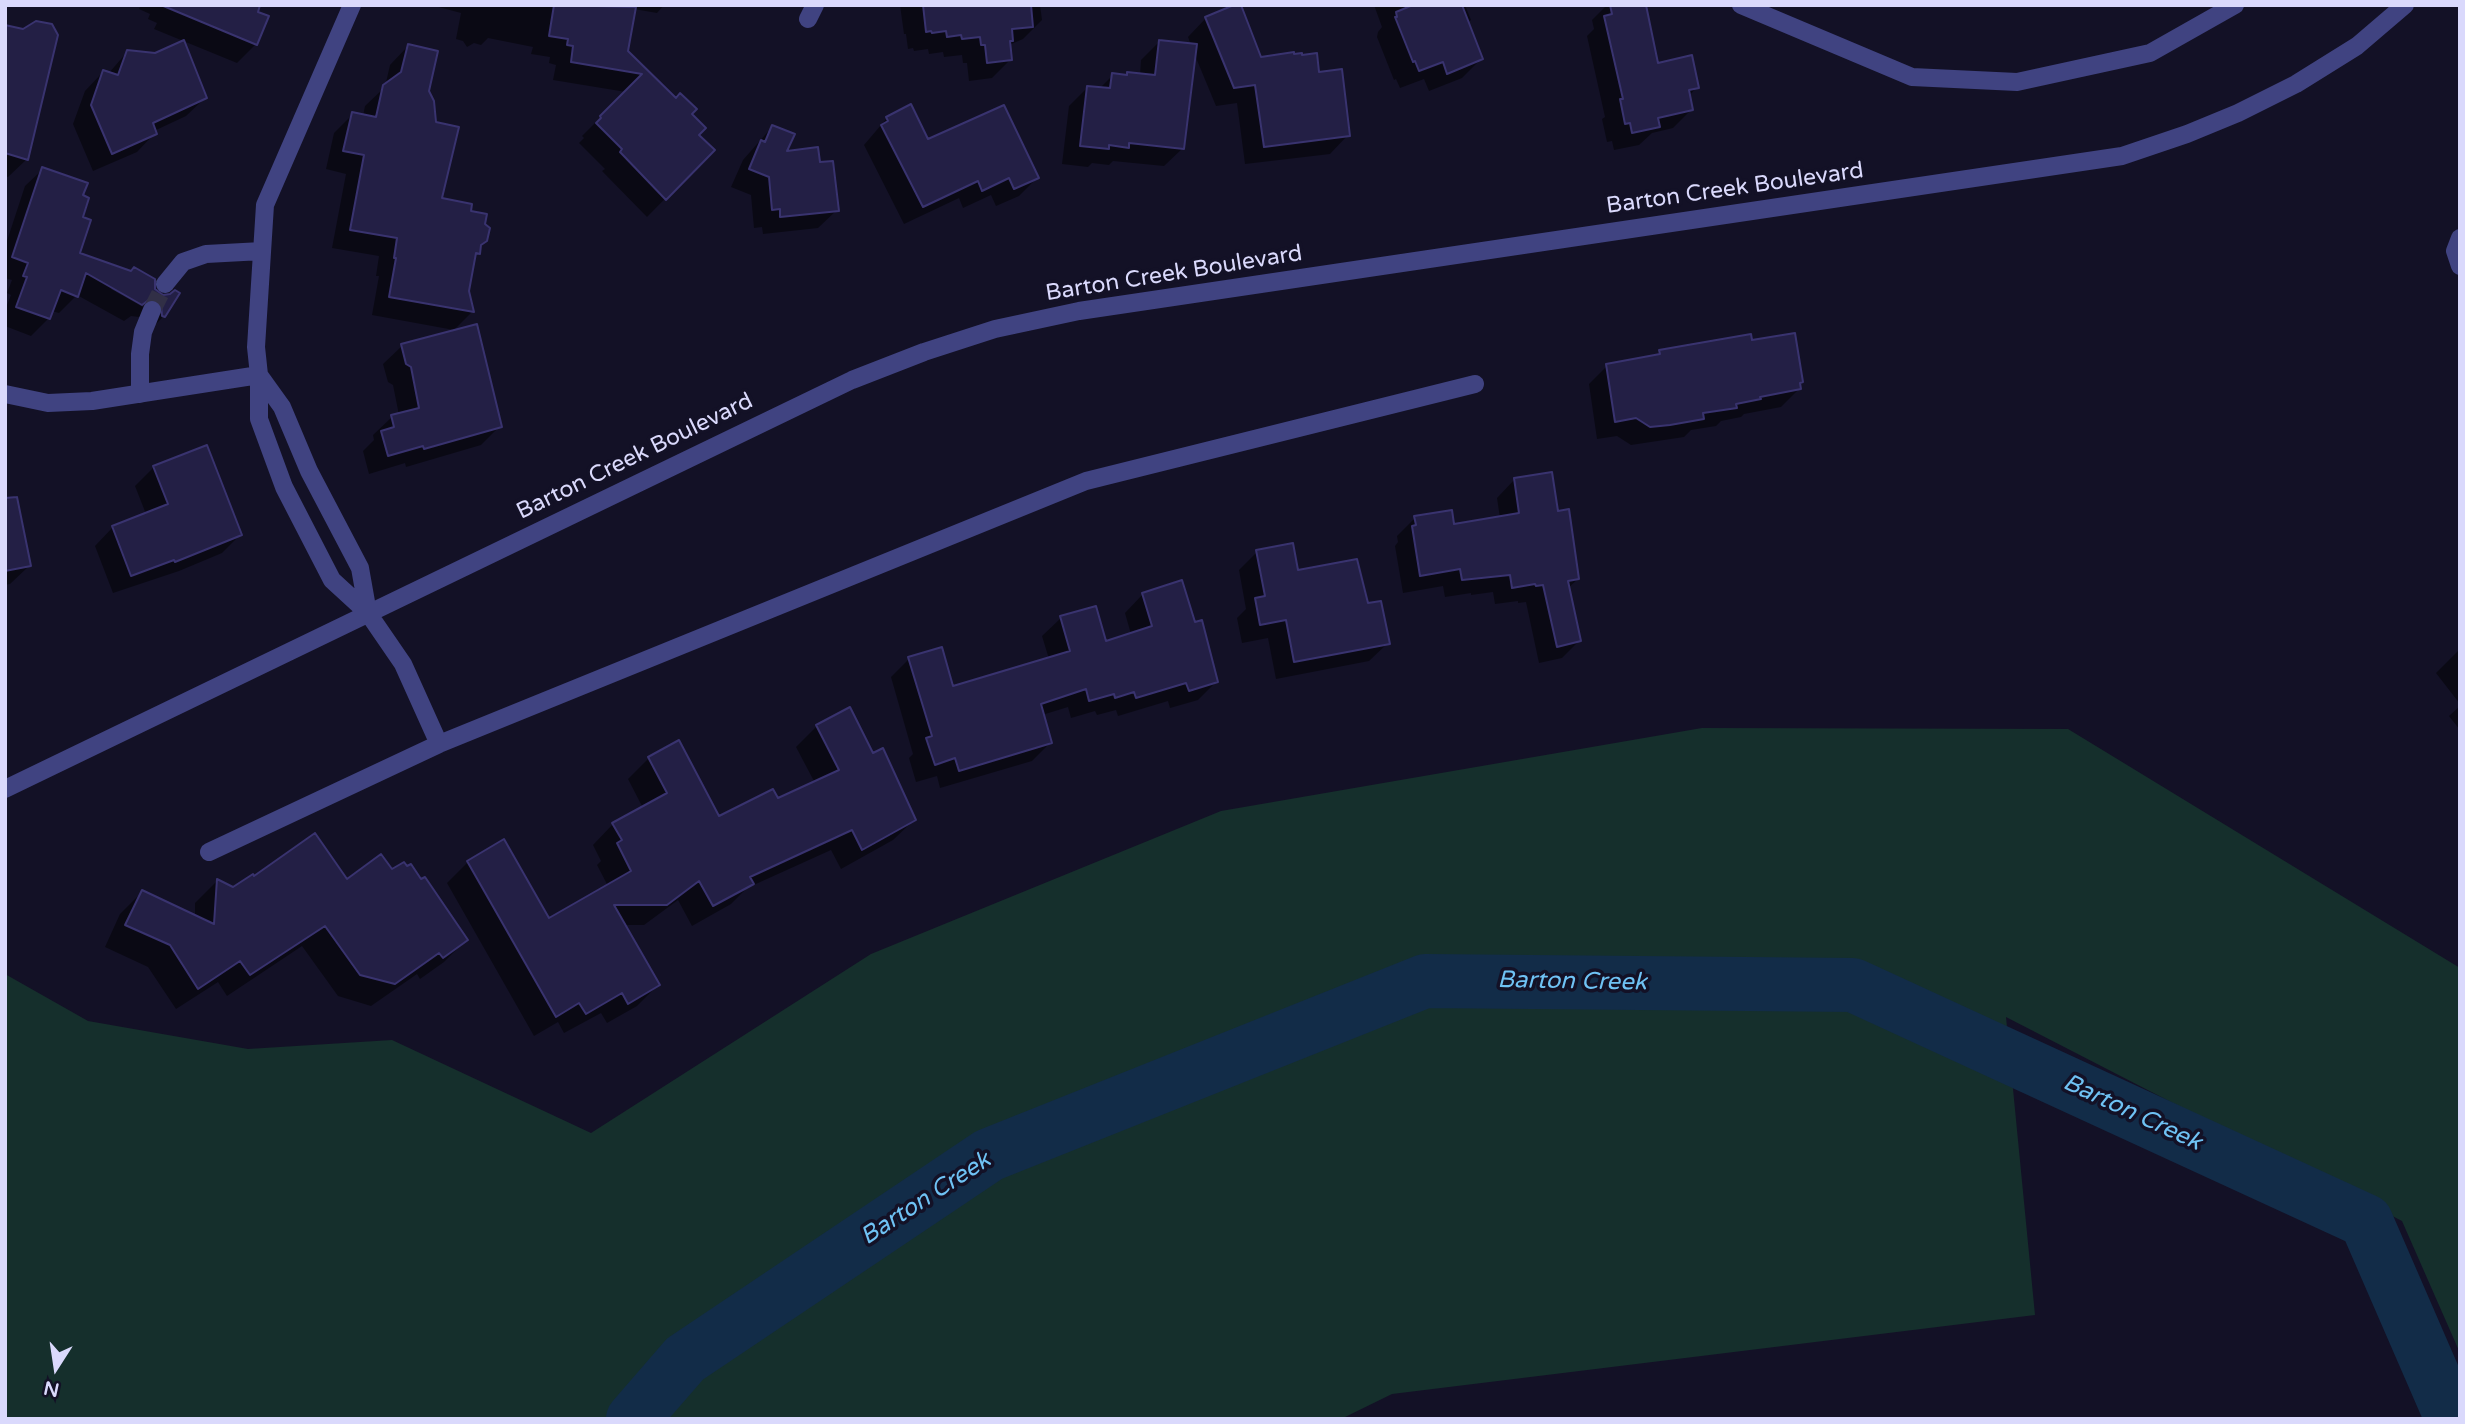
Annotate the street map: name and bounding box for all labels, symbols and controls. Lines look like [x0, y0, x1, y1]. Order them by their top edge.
street label: Barton Creek Boulevard [1605, 157, 1865, 221]
street label: Barton Creek Boulevard [1044, 240, 1304, 308]
street label: Barton Creek Boulevard [512, 388, 758, 526]
water label: Barton Creek [1497, 966, 1647, 998]
water label: Barton Creek [2058, 1068, 2206, 1158]
water label: Barton Creek [856, 1146, 996, 1252]
north arrow [21, 1333, 91, 1403]
text: N [42, 1376, 61, 1401]

